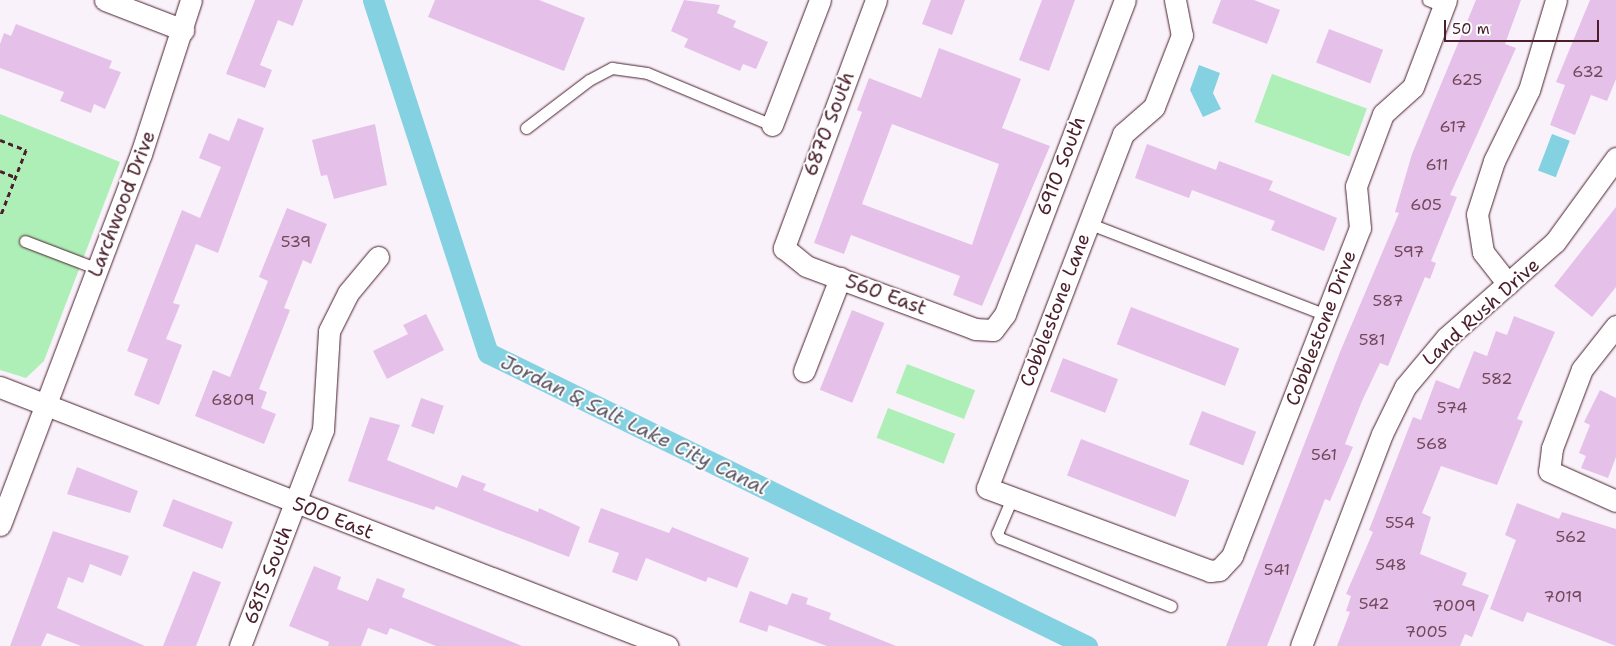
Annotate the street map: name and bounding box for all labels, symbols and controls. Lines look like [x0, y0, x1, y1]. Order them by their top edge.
scale bar [1446, 10, 1601, 42]
text: 50 m [1452, 19, 1490, 39]
house number: 632 [1572, 62, 1604, 82]
street label: 6870 South [799, 69, 859, 179]
house number: 625 [1452, 70, 1482, 90]
street label: 6910 South [1032, 113, 1090, 219]
house number: 617 [1439, 117, 1467, 137]
street label: Larchwood Drive [84, 128, 160, 280]
house number: 611 [1426, 155, 1448, 175]
house number: 605 [1410, 195, 1442, 215]
street label: Cobblestone Lane [1015, 230, 1095, 390]
house number: 539 [281, 232, 311, 252]
house number: 597 [1394, 242, 1424, 262]
street label: Cobblestone Drive [1281, 247, 1361, 409]
street label: Land Rush Drive [1418, 253, 1544, 371]
street label: 560 East [842, 270, 930, 320]
house number: 587 [1373, 291, 1403, 311]
house number: 581 [1359, 330, 1385, 350]
water label: Jordan & Salt Lake City Canal [497, 350, 771, 500]
house number: 582 [1482, 369, 1512, 389]
house number: 6809 [211, 390, 255, 410]
house number: 574 [1437, 398, 1467, 418]
house number: 568 [1416, 434, 1448, 454]
house number: 561 [1311, 445, 1337, 465]
street label: 500 East [289, 492, 377, 544]
house number: 554 [1385, 513, 1415, 533]
street label: 6815 South [239, 523, 297, 627]
house number: 562 [1556, 527, 1586, 547]
house number: 548 [1375, 555, 1407, 575]
house number: 541 [1264, 560, 1290, 580]
house number: 7019 [1544, 587, 1582, 607]
house number: 542 [1359, 594, 1389, 614]
house number: 7009 [1432, 596, 1476, 616]
house number: 7005 [1405, 622, 1447, 642]

